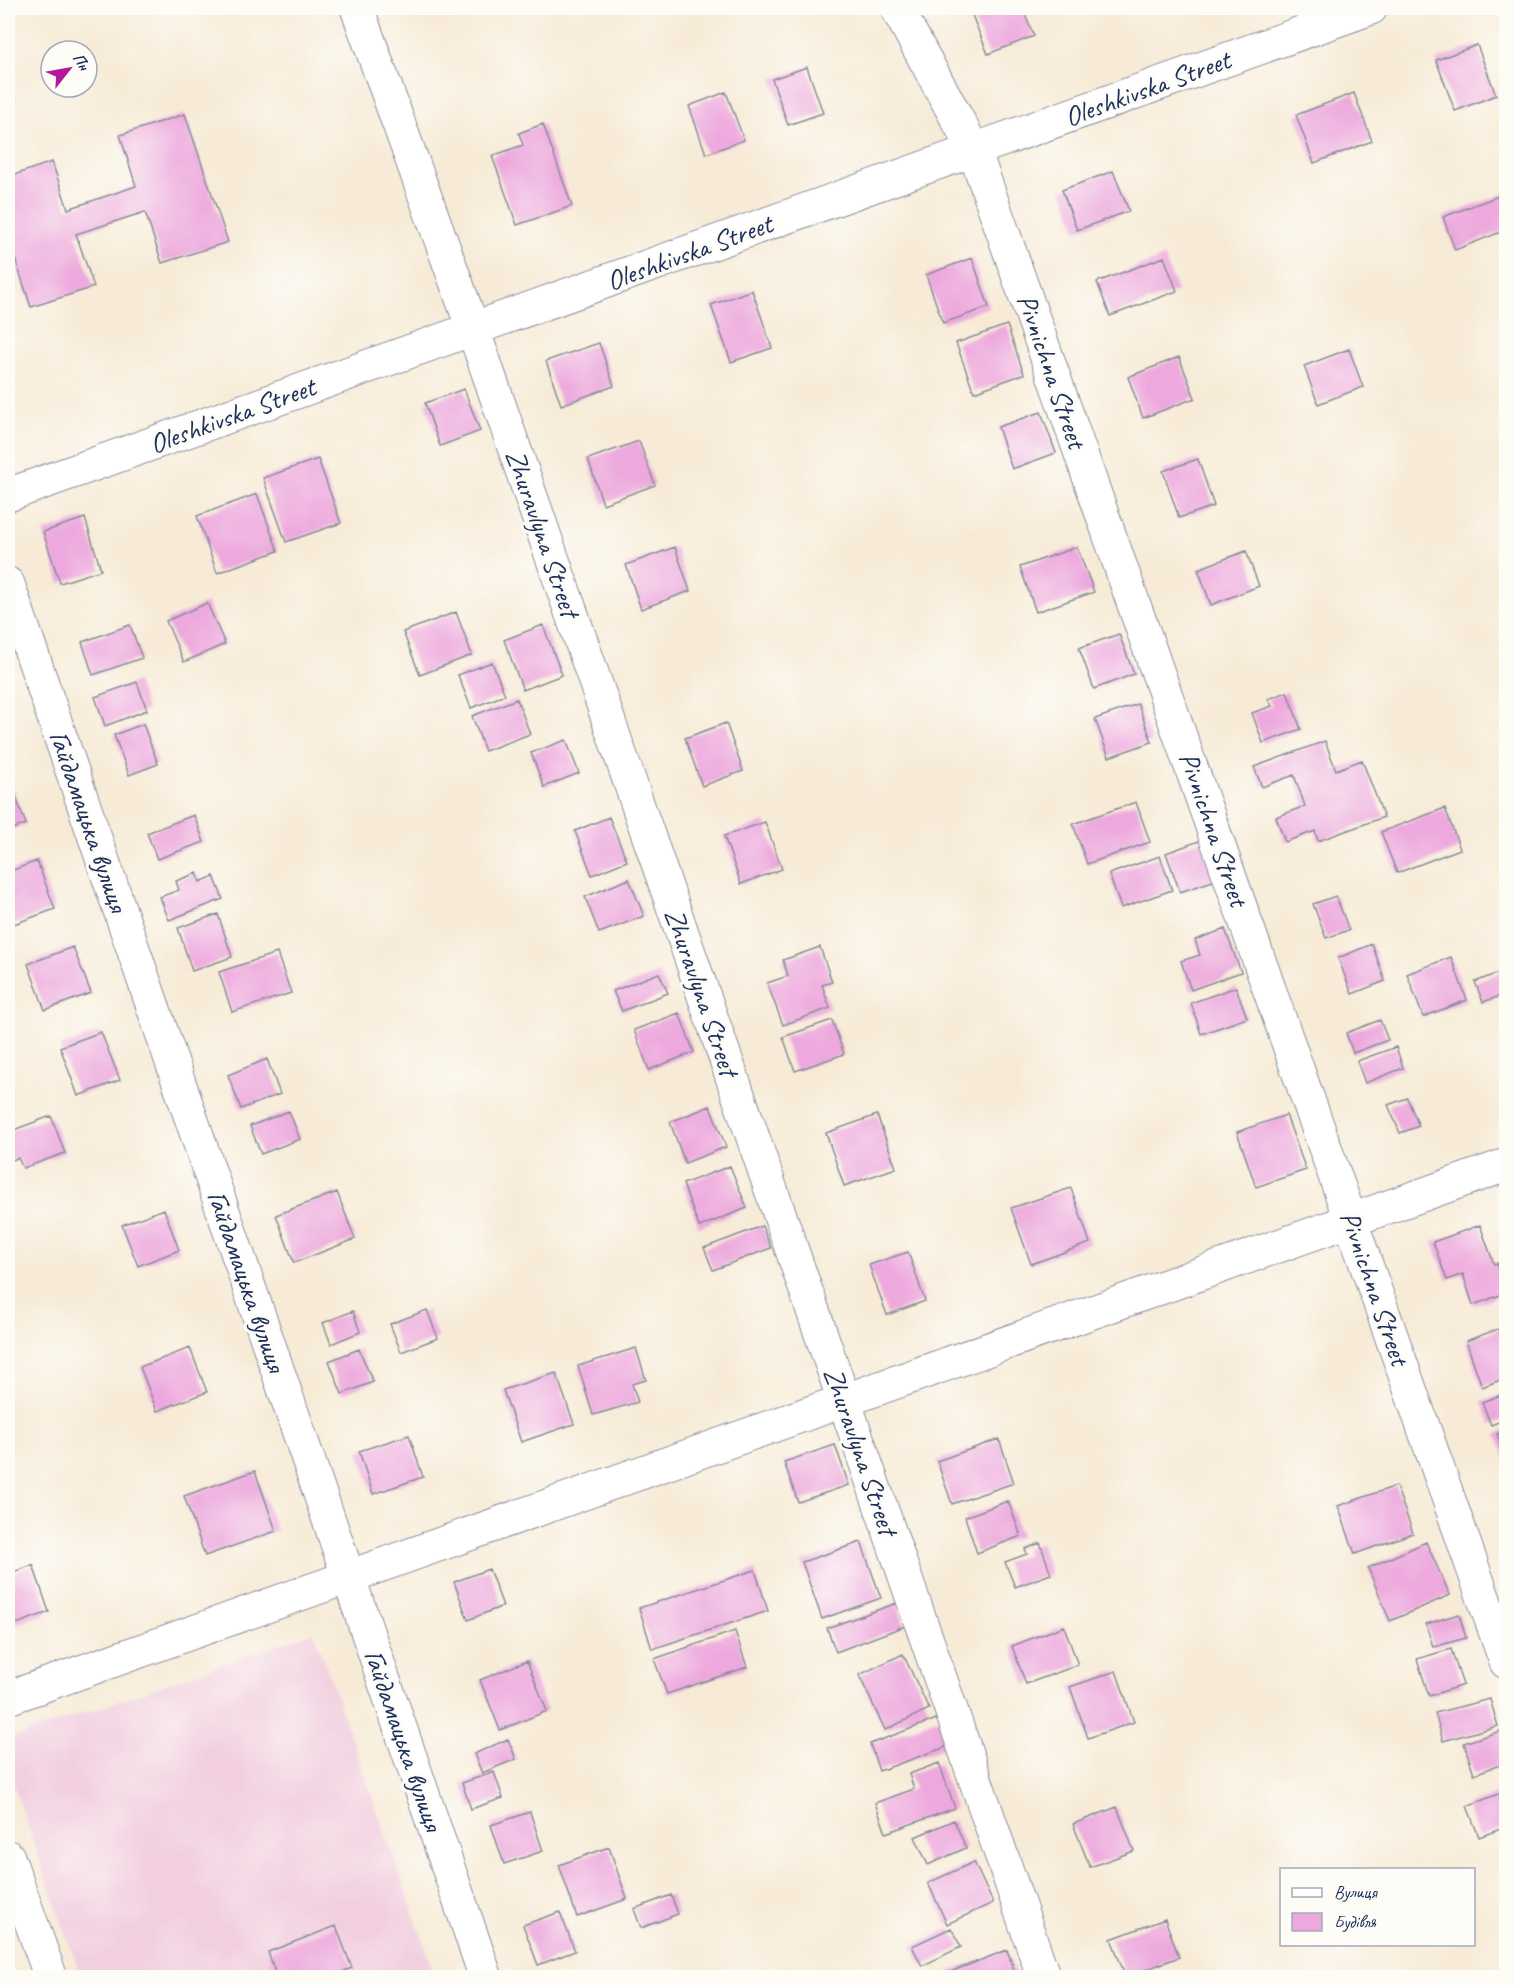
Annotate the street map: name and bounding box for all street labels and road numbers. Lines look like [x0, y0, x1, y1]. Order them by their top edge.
street label: Oleshkivska Street [1059, 41, 1237, 134]
street label: Oleshkivska Street [601, 205, 779, 298]
street label: Pivnichna Street [1009, 289, 1096, 455]
street label: Oleshkivska Street [144, 368, 322, 461]
street label: Zhuravlyna Street [498, 445, 589, 625]
street label: Гайдамацька вулиця [42, 726, 137, 918]
street label: Pivnichna Street [1171, 747, 1258, 913]
street label: Zhuravlyna Street [657, 904, 748, 1084]
street label: Гайдамацька вулиця [200, 1186, 295, 1378]
street label: Pivnichna Street [1332, 1206, 1419, 1372]
street label: Zhuravlyna Street [816, 1363, 907, 1543]
street label: Гайдамацька вулиця [357, 1645, 452, 1837]

